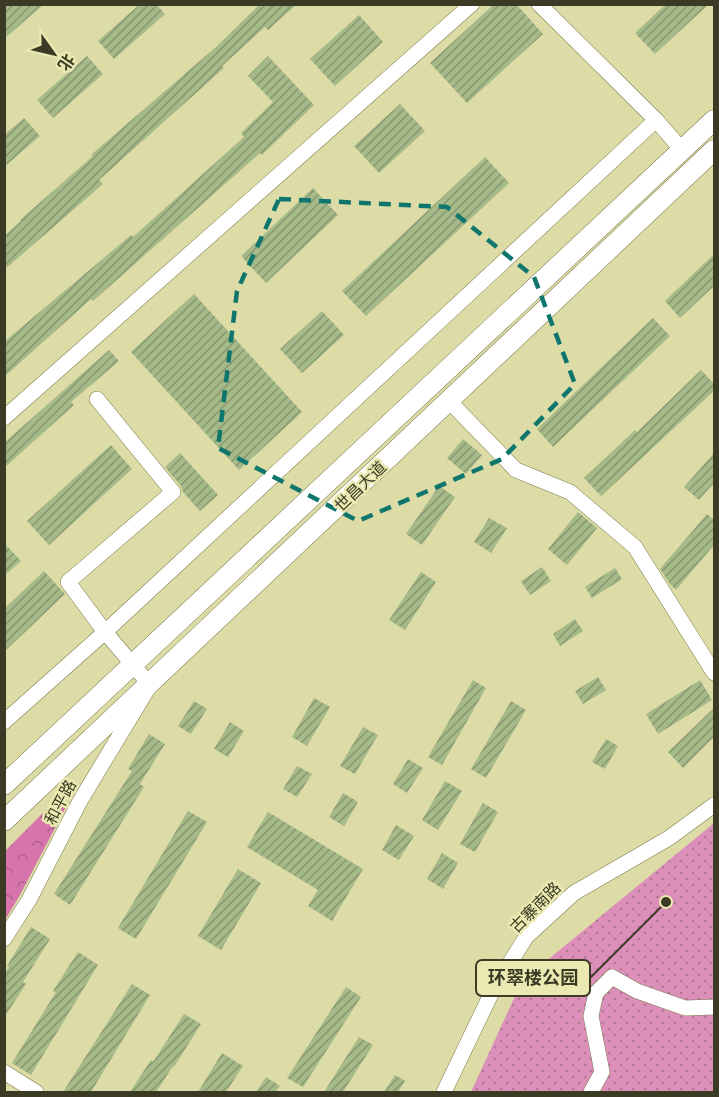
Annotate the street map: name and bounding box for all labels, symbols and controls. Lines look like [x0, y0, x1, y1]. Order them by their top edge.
north arrow [24, 24, 84, 84]
text: 北 [54, 51, 78, 74]
street label: 世昌大道 [331, 458, 389, 515]
street label: 和平路 [42, 777, 79, 827]
street label: 古寨南路 [507, 879, 564, 936]
callout: 环翠楼公园 [476, 960, 590, 996]
text: 环翠楼公园 [488, 968, 578, 988]

